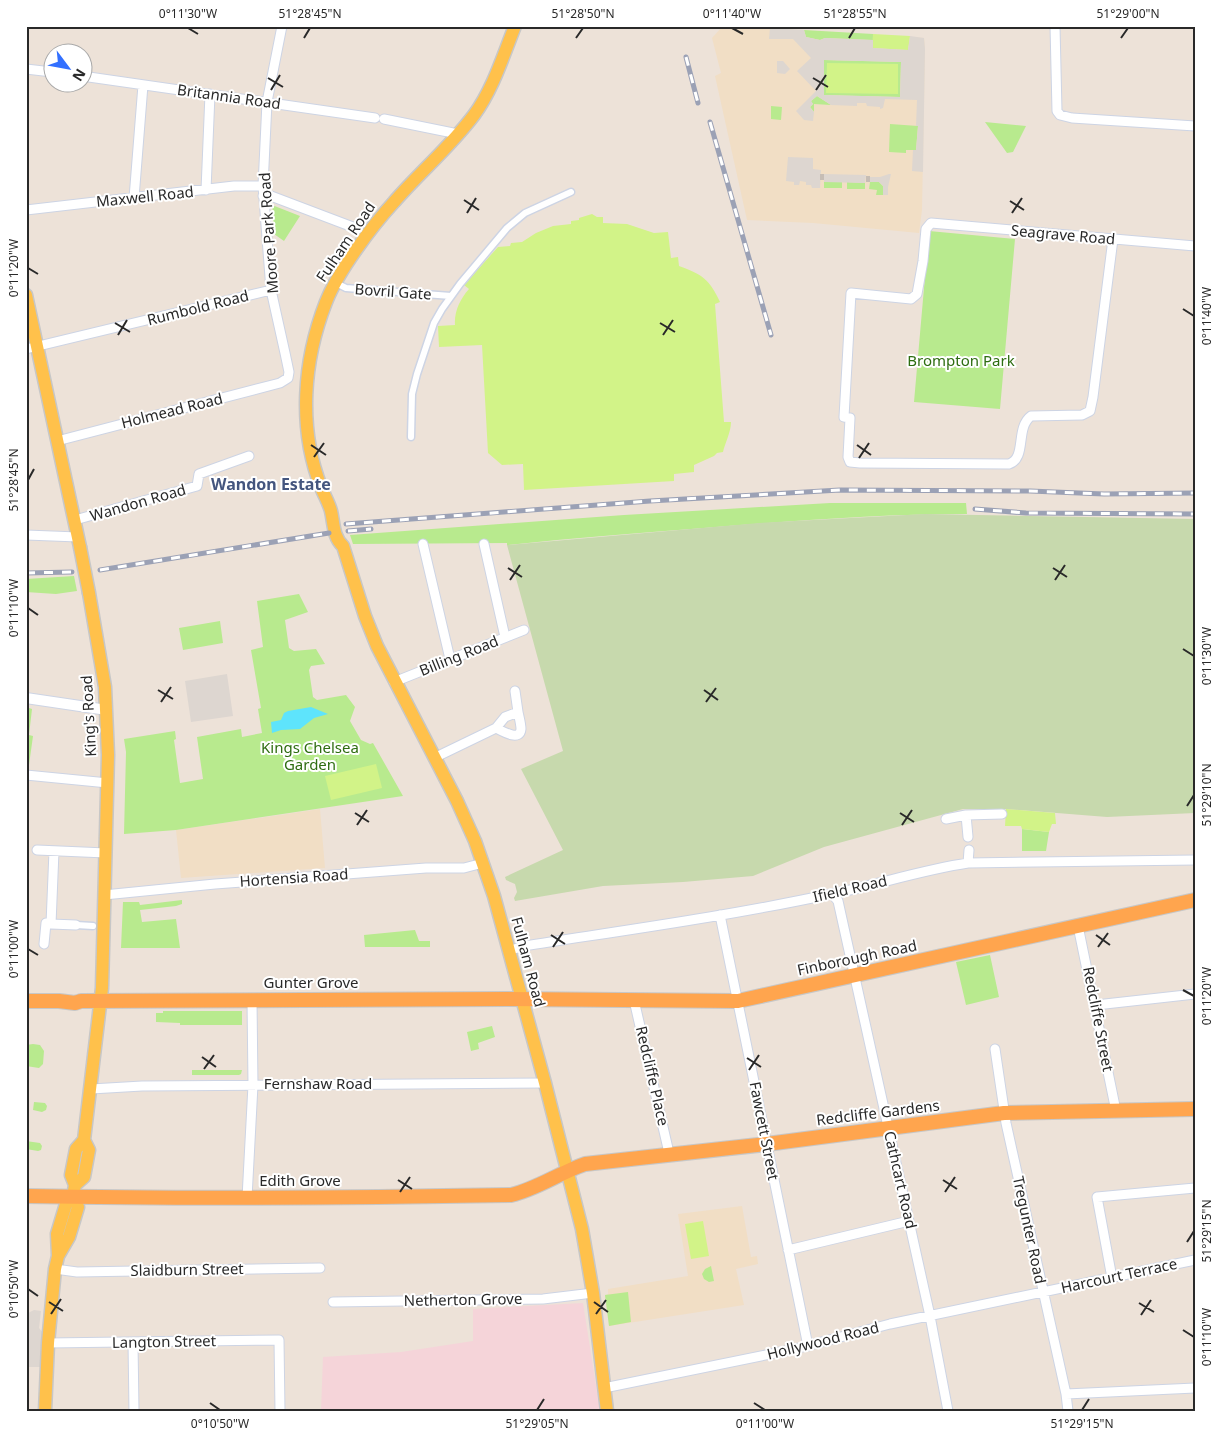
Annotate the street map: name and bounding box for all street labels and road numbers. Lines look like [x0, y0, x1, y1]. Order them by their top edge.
street label: Britannia Road [176, 79, 282, 113]
street label: Moore Park Road [254, 172, 282, 294]
street label: Maxwell Road [95, 181, 195, 211]
street label: Fulham Road [311, 197, 379, 285]
street label: Seagrave Road [1010, 219, 1116, 249]
street label: Bovril Gate [354, 278, 432, 304]
street label: Rumbold Road [145, 285, 251, 329]
street label: Holmead Road [119, 388, 225, 432]
street label: Wandon Road [87, 479, 188, 525]
street label: Billing Road [416, 630, 501, 680]
street label: King's Road [76, 675, 100, 757]
street label: Hortensia Road [239, 863, 349, 891]
street label: Ifield Road [811, 870, 889, 906]
street label: Fulham Road [507, 914, 551, 1009]
street label: Finborough Road [795, 935, 918, 979]
street label: Redcliffe Street [1079, 965, 1119, 1074]
street label: Gunter Grove [263, 972, 359, 992]
street label: Redcliffe Place [632, 1024, 674, 1128]
street label: Fernshaw Road [264, 1073, 372, 1093]
street label: Fawcett Street [746, 1080, 784, 1182]
street label: Redcliffe Gardens [815, 1095, 941, 1129]
street label: Cathcart Road [880, 1129, 922, 1231]
street label: Edith Grove [259, 1170, 341, 1190]
street label: Tregunter Road [1009, 1174, 1051, 1286]
street label: Harcourt Terrace [1059, 1253, 1179, 1297]
street label: Slaidburn Street [130, 1258, 244, 1280]
street label: Netherton Grove [404, 1288, 522, 1310]
street label: Hollywood Road [765, 1316, 881, 1364]
street label: Langton Street [112, 1330, 217, 1352]

